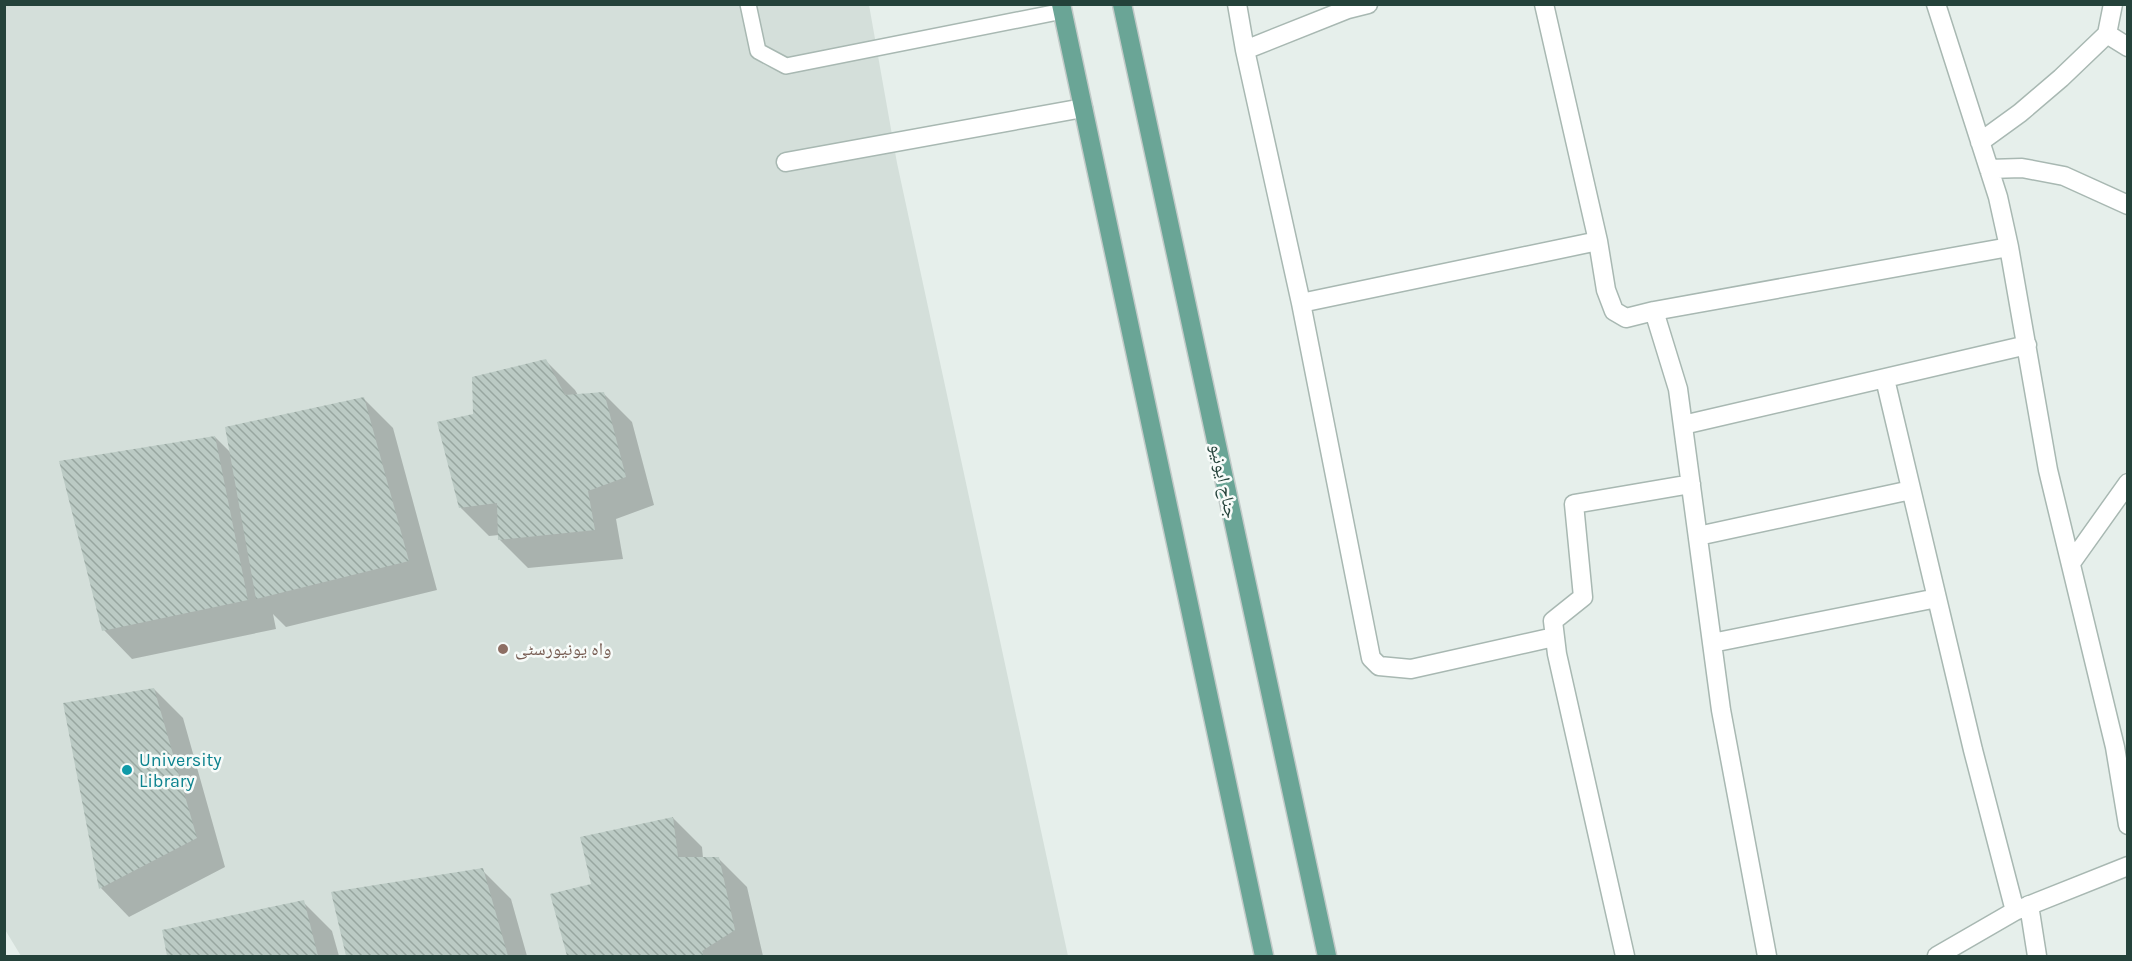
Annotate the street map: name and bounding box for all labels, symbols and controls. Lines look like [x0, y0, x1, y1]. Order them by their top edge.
street label: جناح ایونیو [1204, 442, 1243, 521]
place label: واہ یونیورسٹی [515, 638, 611, 660]
marker: واہ یونیورسٹی [496, 642, 510, 656]
place label: University Library [139, 749, 222, 792]
marker: University Library [120, 763, 134, 777]

